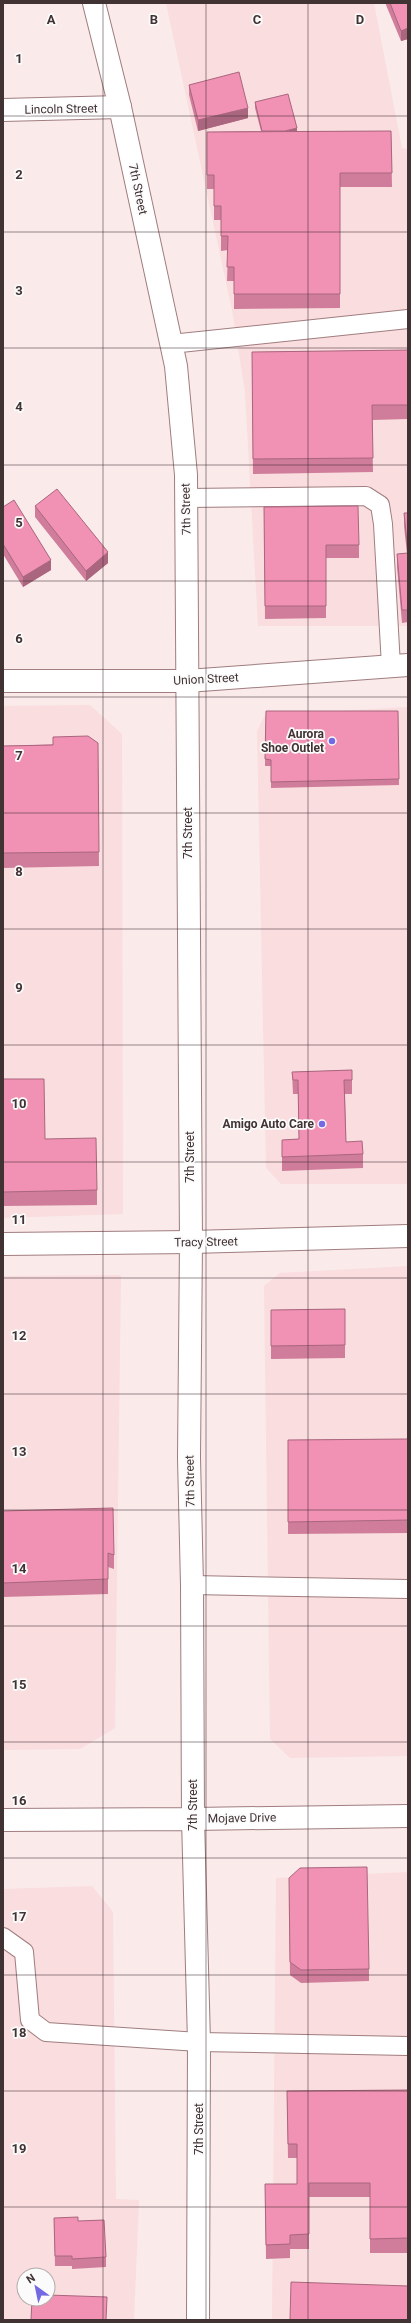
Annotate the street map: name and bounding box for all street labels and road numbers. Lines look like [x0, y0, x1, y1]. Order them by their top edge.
street label: Lincoln Street [24, 101, 98, 117]
street label: 7th Street [126, 162, 150, 216]
street label: 7th Street [179, 483, 193, 535]
street label: Union Street [173, 670, 239, 688]
street label: 7th Street [181, 807, 195, 859]
street label: 7th Street [183, 1131, 197, 1183]
street label: Tracy Street [174, 1234, 238, 1250]
street label: 7th Street [183, 1455, 197, 1507]
street label: 7th Street [186, 1779, 200, 1831]
street label: Mojave Drive [208, 1810, 276, 1826]
street label: 7th Street [192, 2103, 206, 2155]

